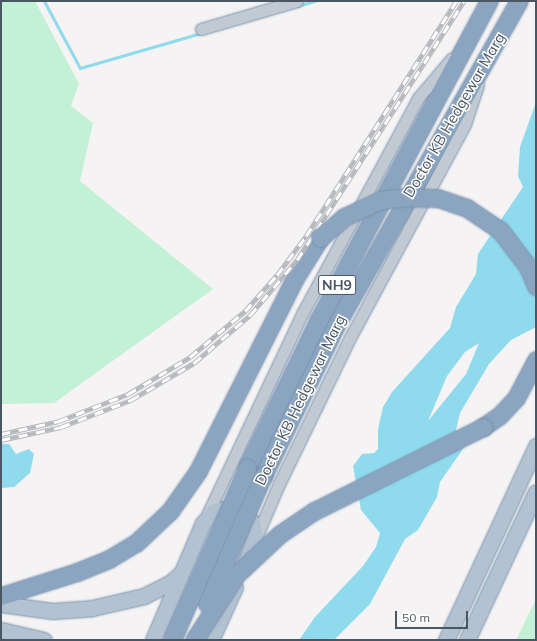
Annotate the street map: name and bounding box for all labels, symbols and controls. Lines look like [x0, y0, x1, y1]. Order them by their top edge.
street label: Doctor KB Hedgewar Marg [399, 29, 509, 201]
road number: NH9 [318, 273, 356, 297]
street label: Doctor KB Hedgewar Marg [251, 312, 349, 488]
scale bar [397, 603, 470, 629]
text: 50 m [402, 610, 430, 625]

